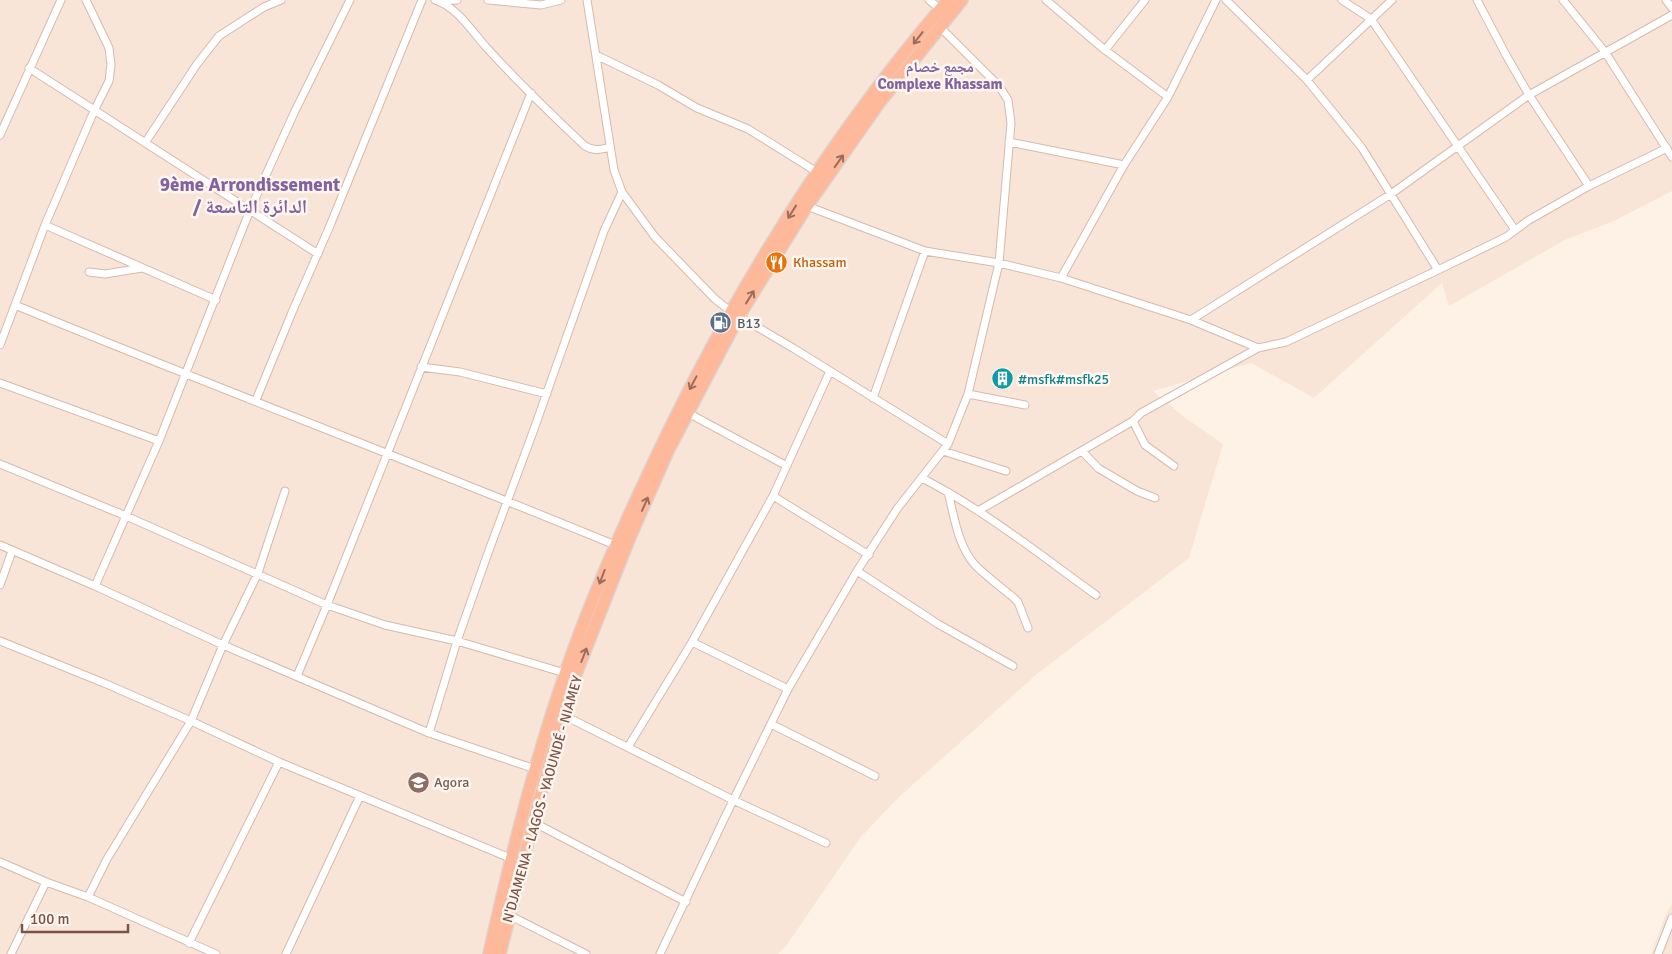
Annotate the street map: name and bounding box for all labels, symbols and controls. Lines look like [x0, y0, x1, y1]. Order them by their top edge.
one-way arrow [912, 31, 923, 44]
district label: مجمع خصام Complexe Khassam [877, 58, 1003, 93]
one-way arrow [834, 154, 844, 168]
district label: 9ème Arrondissement / الدائرة التاسعة [160, 173, 340, 219]
one-way arrow [786, 204, 796, 218]
restaurant icon: Khassam [765, 250, 789, 274]
place label: Khassam [793, 254, 847, 271]
one-way arrow [746, 290, 756, 304]
fuel station icon: B13 [709, 311, 733, 335]
place label: B13 [737, 315, 761, 332]
building icon: #msfk#msfk25 [990, 367, 1014, 391]
place label: #msfk#msfk25 [1018, 371, 1109, 388]
one-way arrow [688, 375, 698, 390]
one-way arrow [641, 497, 651, 512]
one-way arrow [597, 569, 606, 585]
one-way arrow [580, 647, 589, 663]
street label: N'DJAMENA - LAGOS - YAOUNDÉ - NIAMEY [499, 674, 586, 925]
school or university icon: Agora [406, 770, 430, 794]
place label: Agora [434, 774, 469, 791]
scale bar [22, 902, 129, 934]
text: 100 m [30, 910, 70, 928]

